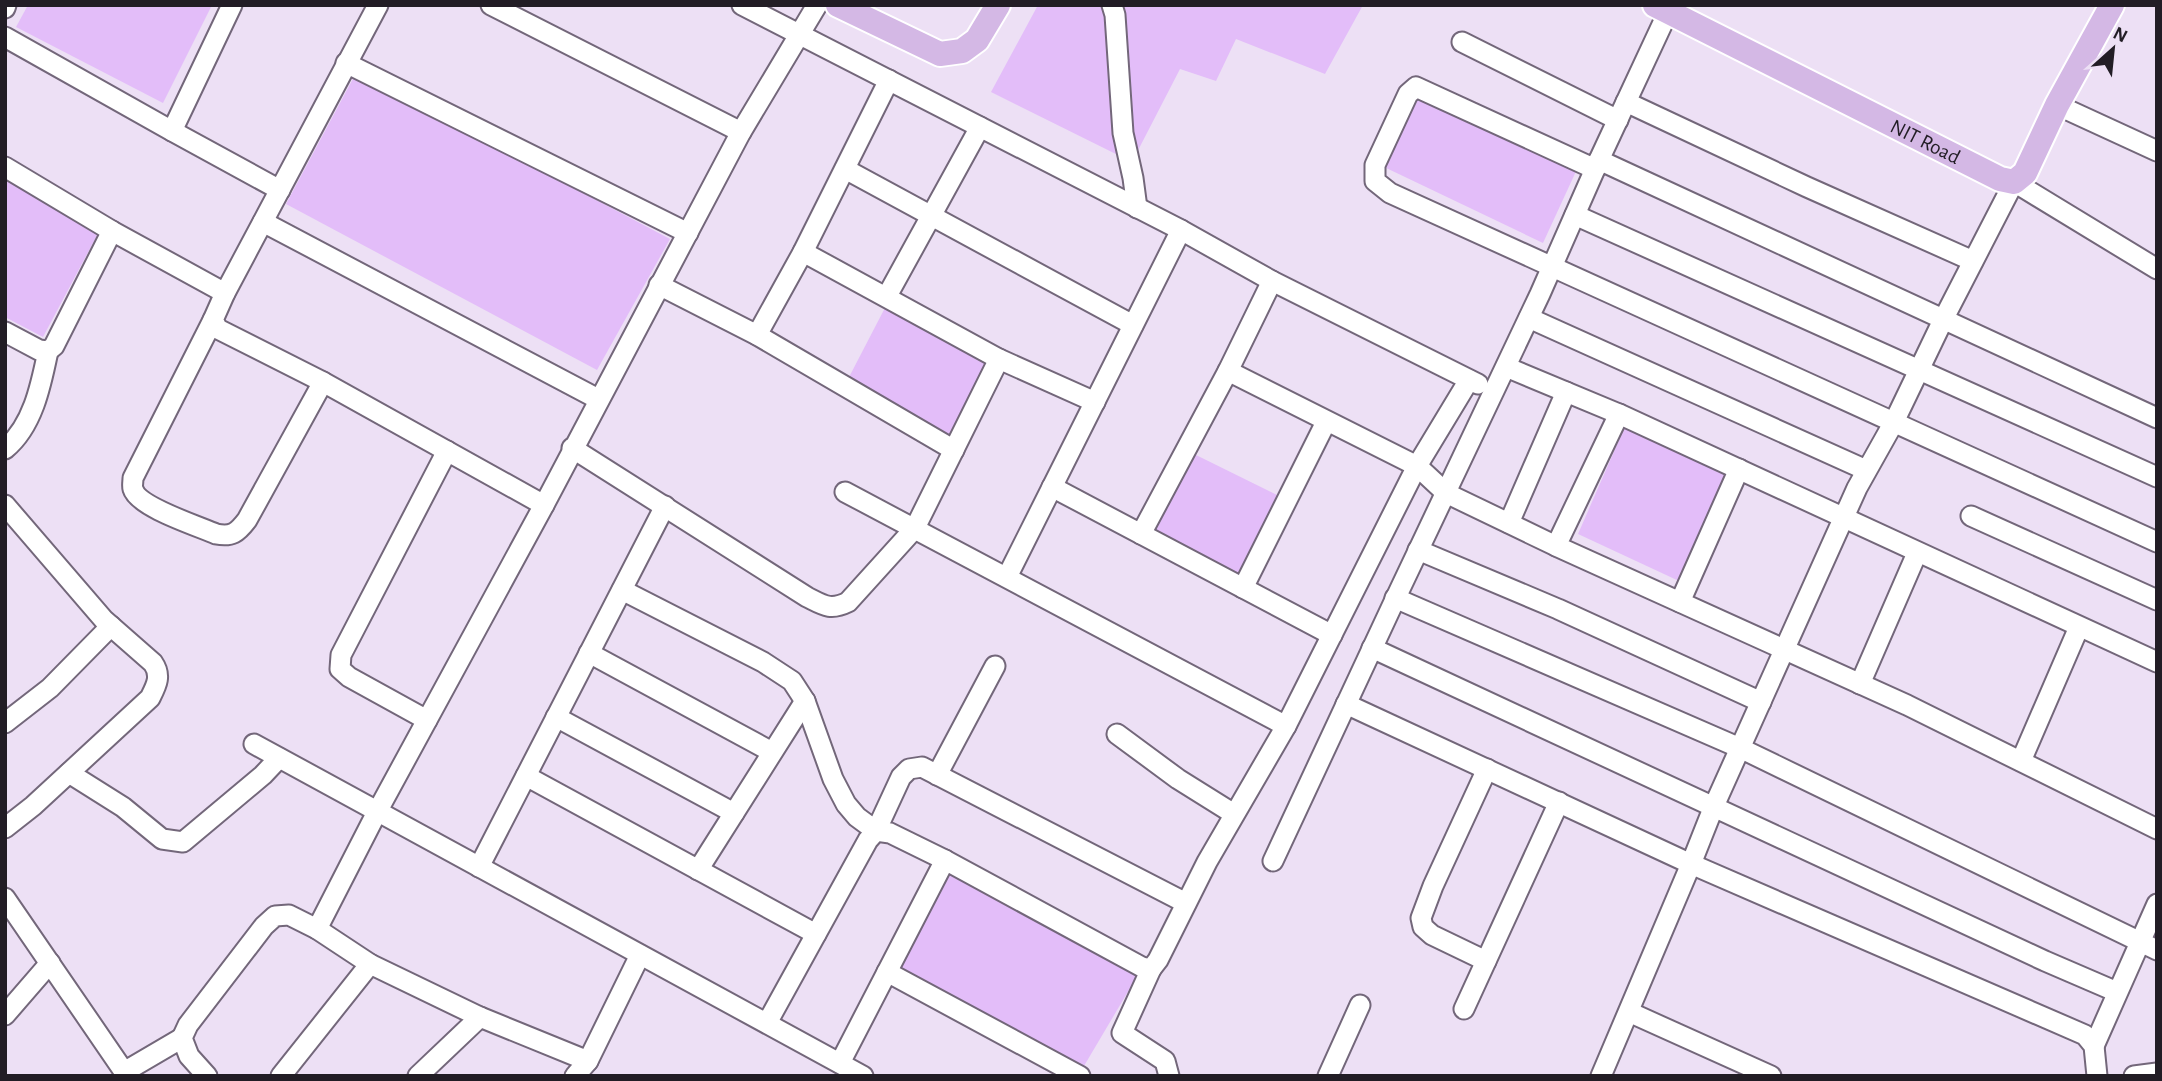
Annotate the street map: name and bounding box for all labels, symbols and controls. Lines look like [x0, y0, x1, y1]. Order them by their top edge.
north arrow [2078, 14, 2148, 84]
text: N [2110, 24, 2130, 47]
street label: NIT Road [1887, 115, 1964, 168]

